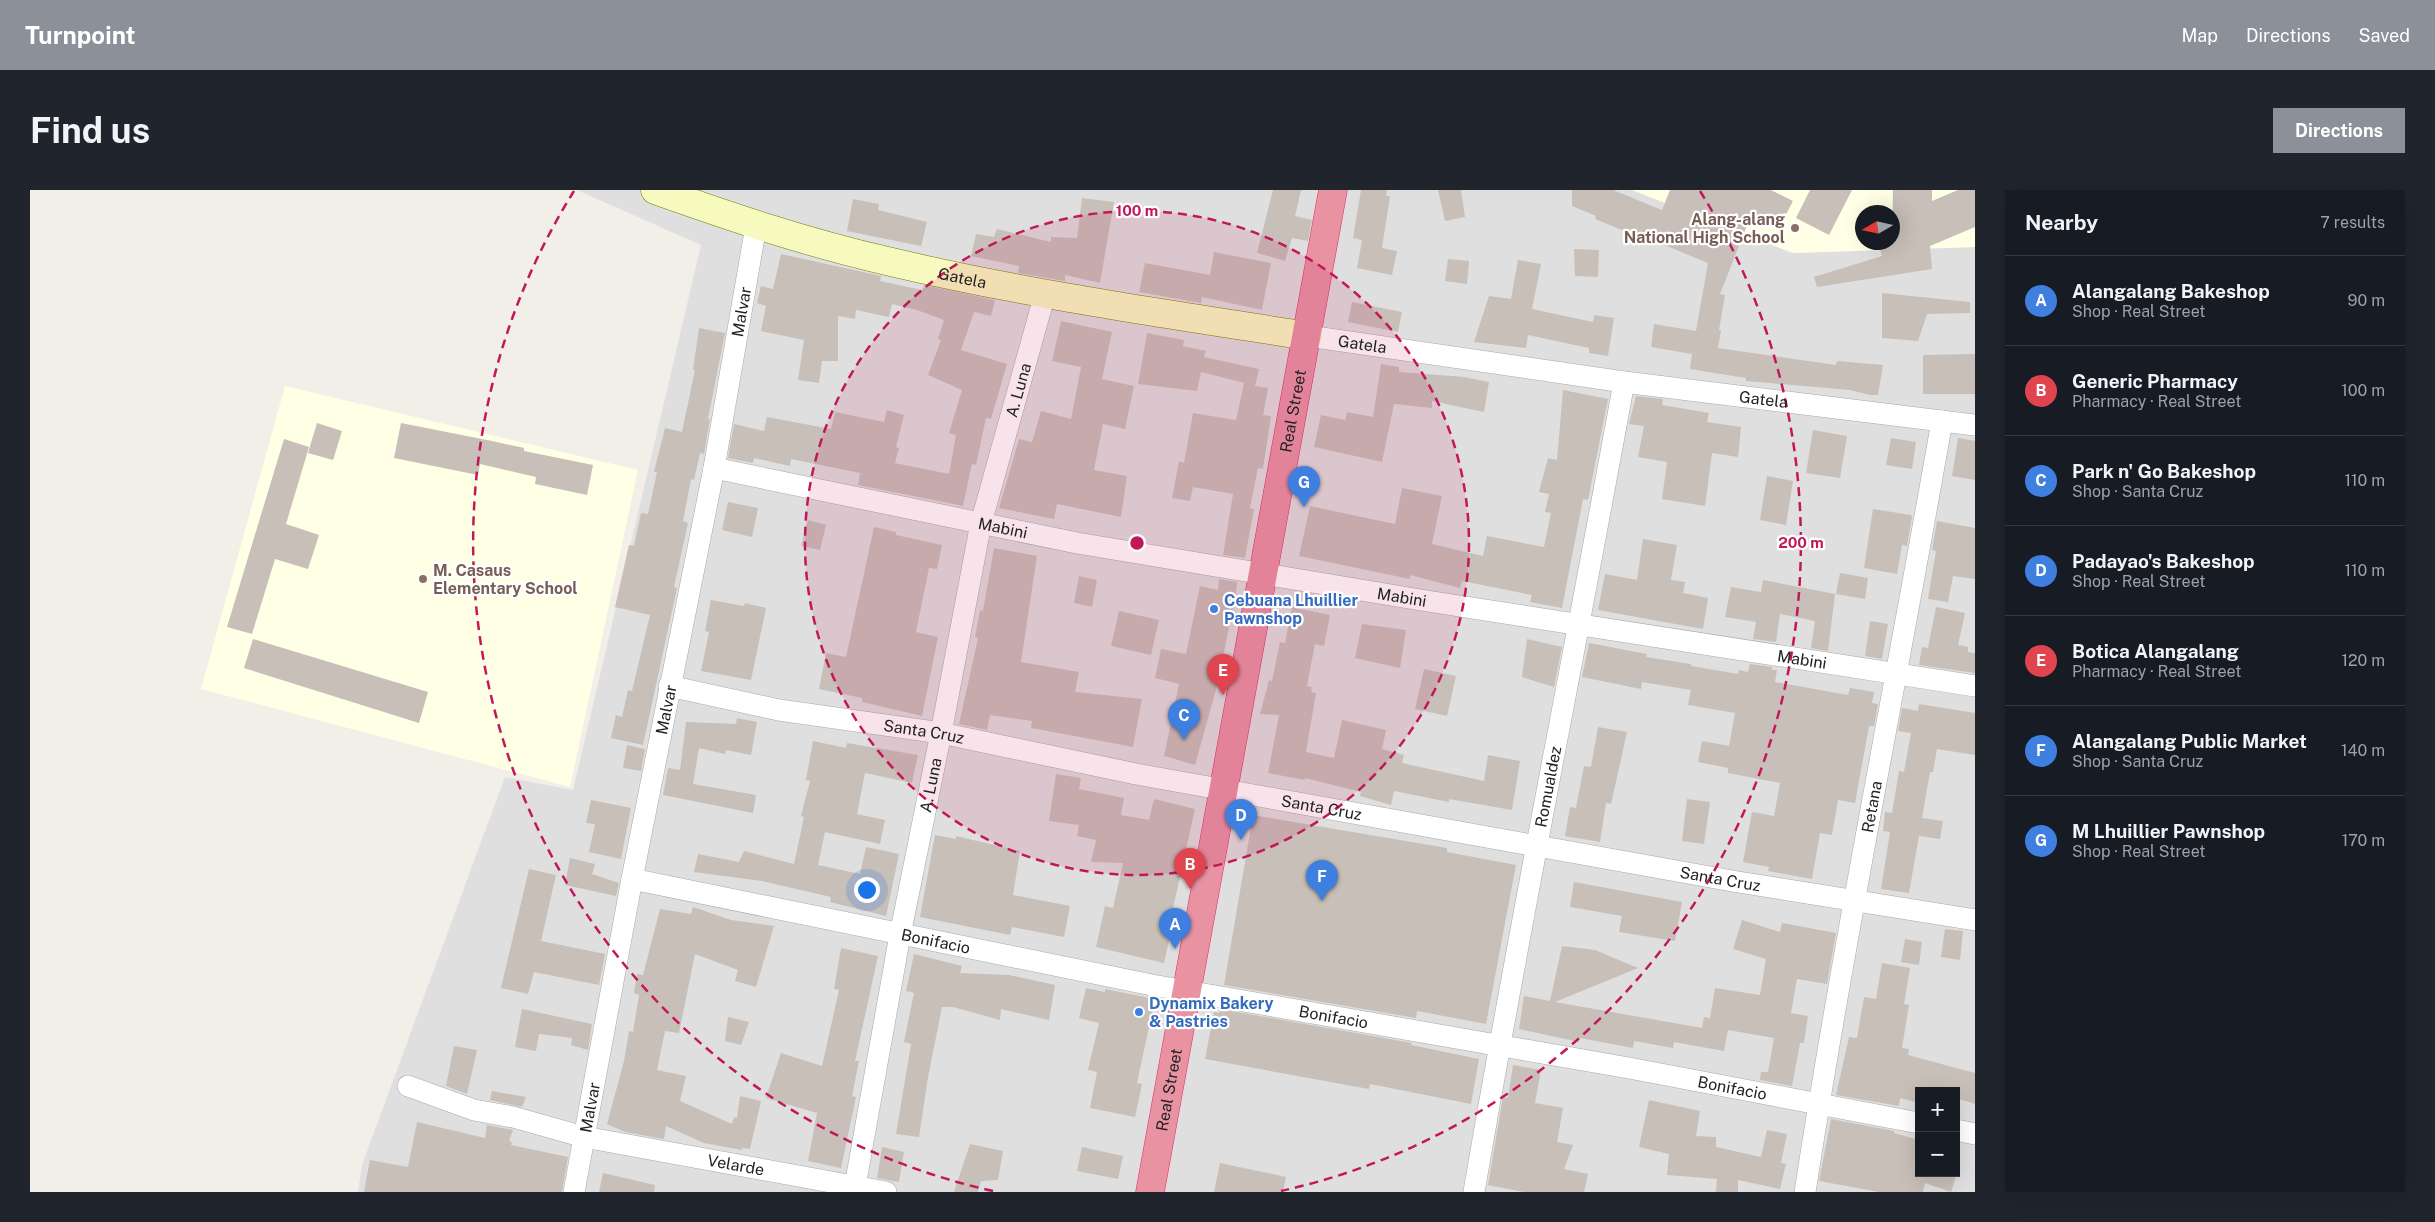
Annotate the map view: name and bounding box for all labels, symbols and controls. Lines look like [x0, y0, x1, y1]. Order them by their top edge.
text: Turnpoint [25, 21, 135, 49]
text: Map [2181, 25, 2218, 46]
text: Directions [2246, 25, 2331, 46]
text: Saved [2359, 25, 2410, 46]
button: Directions [2273, 108, 2405, 153]
text: Find us [30, 110, 150, 151]
text: 100 m [1116, 202, 1158, 219]
north arrow [1855, 205, 1900, 250]
place label: Alang-alang National High School [1624, 210, 1785, 247]
text: Nearby [2025, 210, 2098, 235]
text: 7 results [2320, 213, 2385, 232]
marker: Alang-alang National High School [1789, 222, 1801, 234]
street label: Gatela [936, 263, 988, 292]
text: Alangalang Bakeshop [2072, 280, 2270, 302]
street label: Malvar [727, 285, 755, 338]
text: A [2035, 291, 2047, 310]
text: 90 m [2348, 291, 2385, 310]
text: Shop · Real Street [2072, 302, 2206, 321]
street label: Gatela [1337, 331, 1388, 357]
street label: A. Luna [1002, 361, 1035, 419]
street label: Real Street [1276, 368, 1310, 454]
text: Generic Pharmacy [2072, 370, 2238, 392]
text: B [2036, 381, 2046, 400]
text: 100 m [2341, 381, 2385, 400]
street label: Gatela [1738, 387, 1789, 412]
text: Pharmacy · Real Street [2072, 392, 2241, 411]
text: Park n' Go Bakeshop [2072, 460, 2256, 482]
pin: G [1288, 466, 1320, 507]
text: C [2035, 471, 2047, 490]
text: 110 m [2344, 471, 2385, 490]
text: Shop · Santa Cruz [2072, 482, 2203, 501]
street label: Mabini [977, 513, 1029, 542]
centre of rings [1128, 534, 1146, 552]
text: 200 m [1778, 534, 1824, 551]
text: Padayao's Bakeshop [2072, 550, 2255, 572]
place label: M. Casaus Elementary School [433, 561, 578, 598]
text: D [2035, 561, 2047, 580]
text: 110 m [2344, 561, 2385, 580]
text: Shop · Real Street [2072, 572, 2206, 591]
marker: M. Casaus Elementary School [417, 573, 429, 585]
street label: Mabini [1376, 583, 1428, 610]
place label: Cebuana Lhuillier Pawnshop [1224, 591, 1358, 628]
marker: Cebuana Lhuillier Pawnshop [1208, 603, 1220, 615]
text: Botica Alangalang [2072, 640, 2239, 662]
street label: Mabini [1776, 646, 1828, 672]
text: E [2036, 651, 2046, 670]
text: 120 m [2341, 651, 2385, 670]
pin: E [1207, 654, 1239, 695]
text: Pharmacy · Real Street [2072, 662, 2241, 681]
street label: Malvar [652, 683, 680, 736]
pin: C [1168, 699, 1200, 740]
street label: Santa Cruz [882, 715, 966, 747]
text: Alangalang Public Market [2072, 730, 2307, 752]
text: F [2036, 741, 2046, 760]
text: 140 m [2341, 741, 2385, 760]
street label: Romualdez [1531, 744, 1565, 829]
text: Shop · Santa Cruz [2072, 752, 2203, 771]
street label: A. Luna [916, 756, 945, 814]
street label: Retana [1857, 779, 1886, 834]
street label: Santa Cruz [1280, 791, 1364, 824]
pin: D [1225, 799, 1257, 840]
text: M Lhuillier Pawnshop [2072, 820, 2265, 842]
text: G [2035, 831, 2047, 850]
text: 170 m [2342, 831, 2385, 850]
text: Shop · Real Street [2072, 842, 2206, 861]
pin: B [1174, 848, 1206, 889]
pin: F [1306, 860, 1338, 901]
street label: Santa Cruz [1678, 862, 1762, 895]
your location [854, 877, 880, 903]
pin: A [1159, 908, 1191, 949]
street label: Bonifacio [900, 925, 972, 957]
place label: Dynamix Bakery & Pastries [1149, 994, 1274, 1031]
street label: Bonifacio [1297, 1001, 1370, 1032]
marker: Dynamix Bakery & Pastries [1133, 1006, 1145, 1018]
street label: Real Street [1152, 1047, 1186, 1133]
street label: Bonifacio [1696, 1072, 1768, 1103]
street label: Malvar [576, 1081, 604, 1134]
map controls [1915, 1087, 1960, 1177]
button: + [1915, 1087, 1960, 1132]
button: − [1915, 1132, 1960, 1177]
street label: Velarde [706, 1150, 766, 1179]

